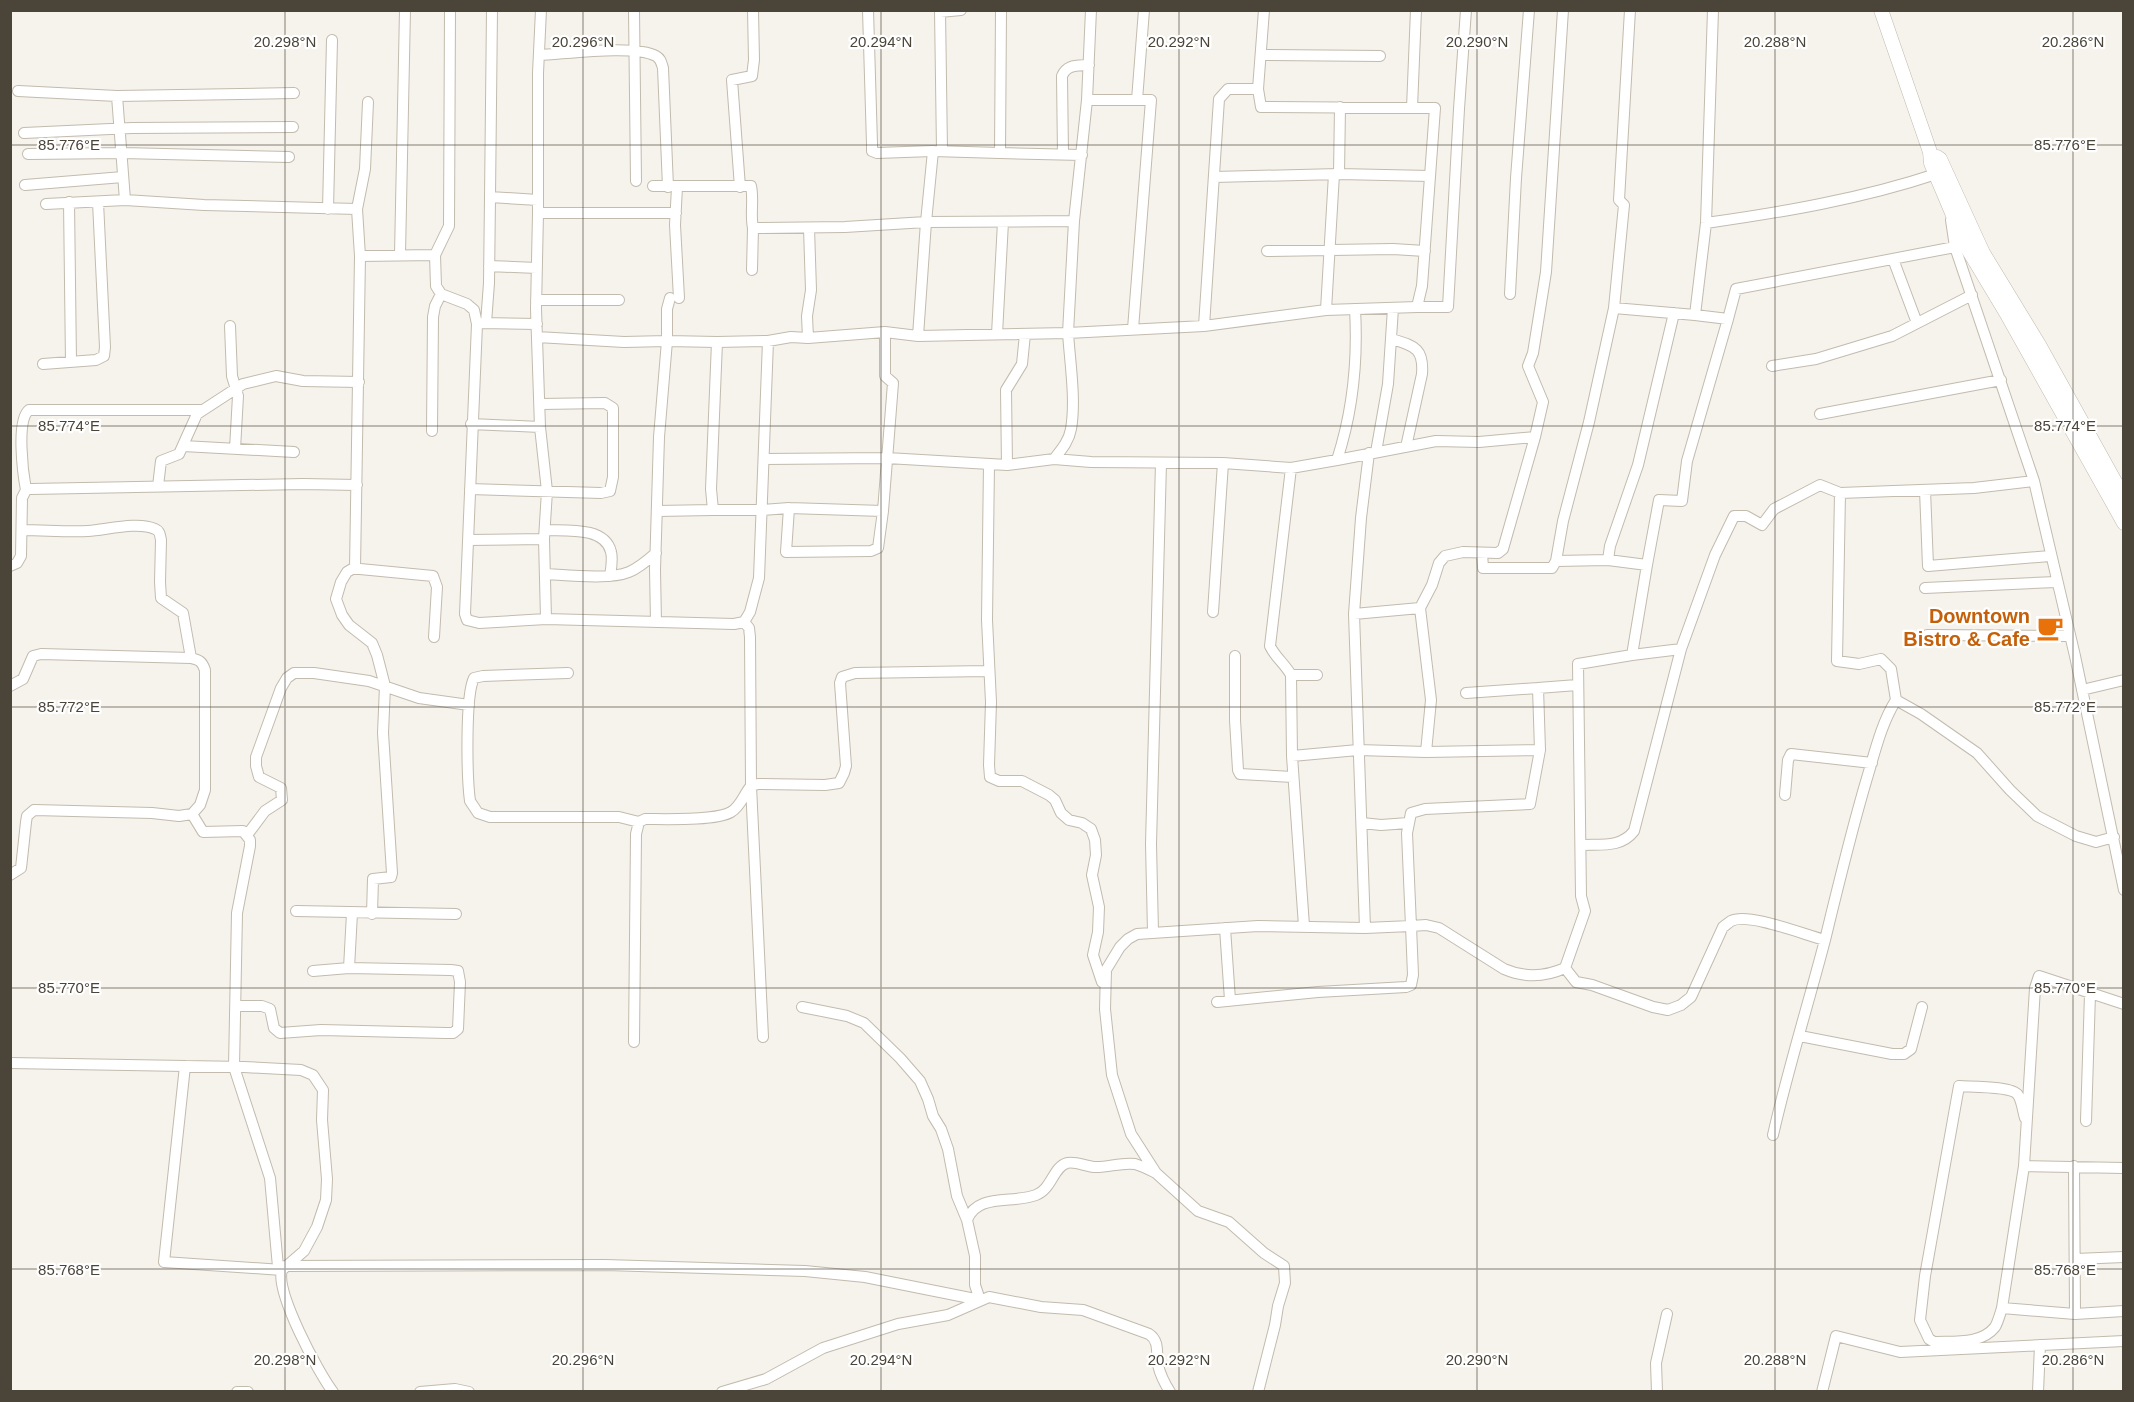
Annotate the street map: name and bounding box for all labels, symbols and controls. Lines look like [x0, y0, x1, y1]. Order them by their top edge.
text: 20.298°N [254, 33, 316, 50]
text: 20.296°N [552, 33, 614, 50]
text: 20.294°N [850, 33, 912, 50]
text: 20.292°N [1148, 33, 1210, 50]
text: 20.290°N [1446, 33, 1508, 50]
text: 20.288°N [1744, 33, 1806, 50]
text: 20.286°N [2042, 33, 2104, 50]
text: 85.776°E [38, 136, 100, 153]
text: 85.776°E [2034, 136, 2096, 153]
text: 85.774°E [38, 417, 100, 434]
text: 85.774°E [2034, 417, 2096, 434]
place label: Downtown Bistro & Cafe [1903, 605, 2030, 650]
cafe icon: Downtown Bistro & Cafe [2035, 613, 2065, 643]
text: 85.772°E [38, 698, 100, 715]
text: 85.772°E [2034, 698, 2096, 715]
text: 85.770°E [38, 979, 100, 996]
text: 85.770°E [2034, 979, 2096, 996]
text: 85.768°E [38, 1261, 100, 1278]
text: 85.768°E [2034, 1261, 2096, 1278]
text: 20.298°N [254, 1351, 316, 1368]
text: 20.296°N [552, 1351, 614, 1368]
text: 20.294°N [850, 1351, 912, 1368]
text: 20.292°N [1148, 1351, 1210, 1368]
text: 20.290°N [1446, 1351, 1508, 1368]
text: 20.288°N [1744, 1351, 1806, 1368]
text: 20.286°N [2042, 1351, 2104, 1368]

